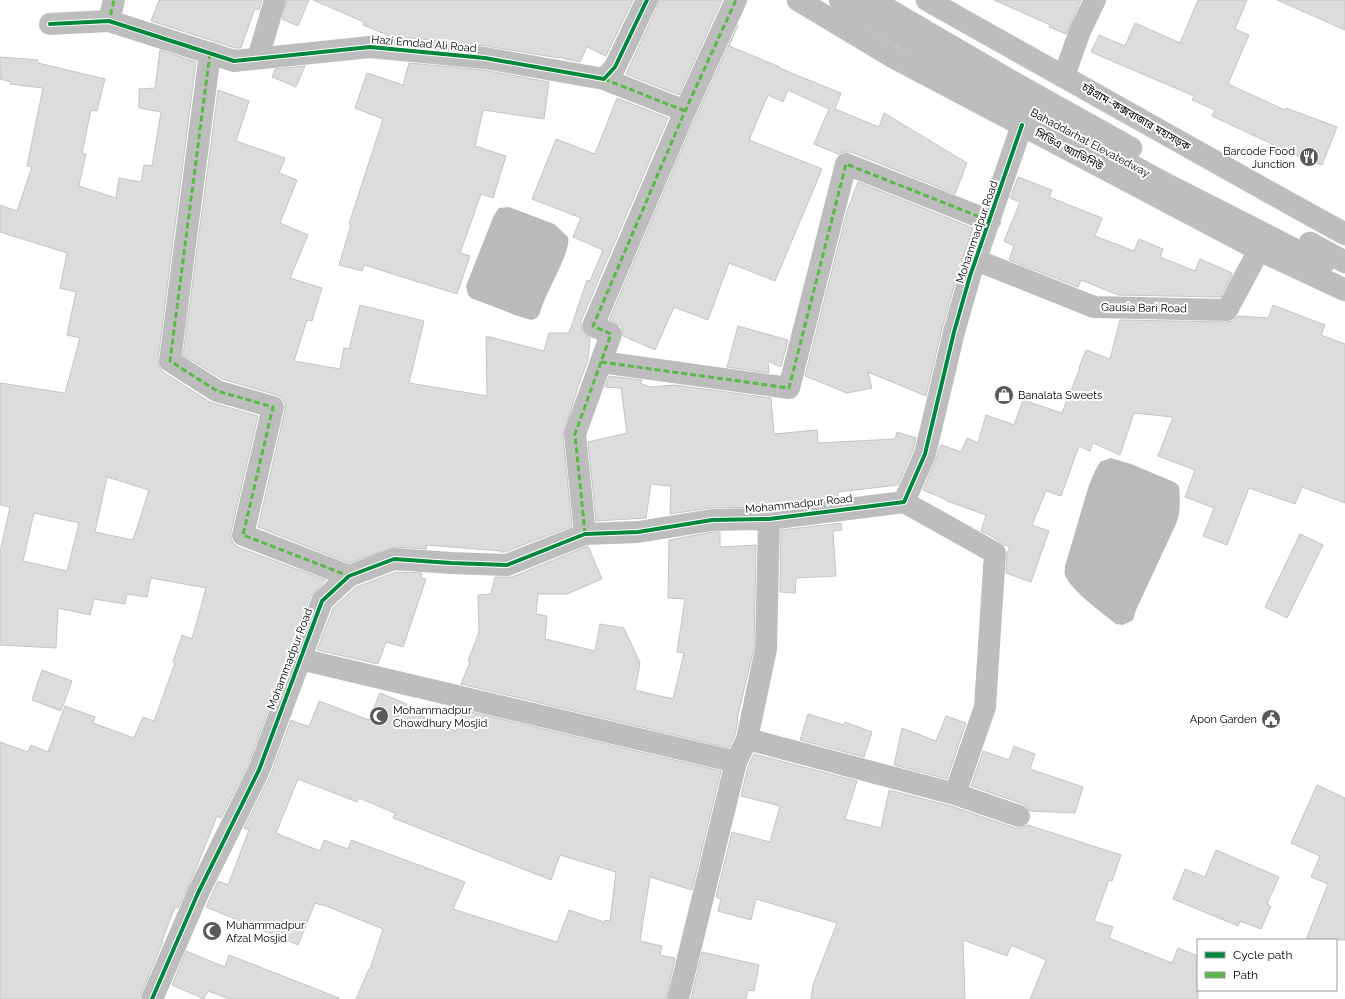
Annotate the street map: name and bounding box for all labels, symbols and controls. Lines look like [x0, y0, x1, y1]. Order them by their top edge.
street label: Hazi Emdad Ali Road [371, 33, 477, 55]
street label: চট্টগ্রাম-কক্সবাজার মহাসড়ক [1079, 80, 1193, 153]
street label: Bahaddarhat Elevatedway [1028, 106, 1152, 180]
street label: সিডিএ অ্যাভিনিউ [1032, 126, 1105, 173]
place label: Barcode Food Junction [1223, 145, 1295, 171]
restaurant icon: Barcode Food Junction [1298, 146, 1320, 168]
street label: Mohammadpur Road [953, 179, 1001, 285]
street label: Gausia Bari Road [1101, 301, 1187, 315]
shop icon: Banalata Sweets [993, 384, 1015, 406]
place label: Banalata Sweets [1018, 389, 1102, 402]
street label: Mohammadpur Road [745, 492, 853, 516]
street label: Mohammadpur Road [265, 606, 315, 712]
place label: Mohammadpur Chowdhury Mosjid [393, 704, 487, 730]
mosque icon: Mohammadpur Chowdhury Mosjid [368, 705, 390, 727]
public building icon: Apon Garden [1260, 708, 1282, 730]
place label: Apon Garden [1190, 713, 1257, 726]
place label: Muhammadpur Afzal Mosjid [226, 919, 305, 945]
mosque icon: Muhammadpur Afzal Mosjid [201, 920, 223, 942]
legend [1197, 939, 1337, 991]
text: Cycle path [1233, 948, 1292, 962]
text: Path [1233, 968, 1258, 982]

